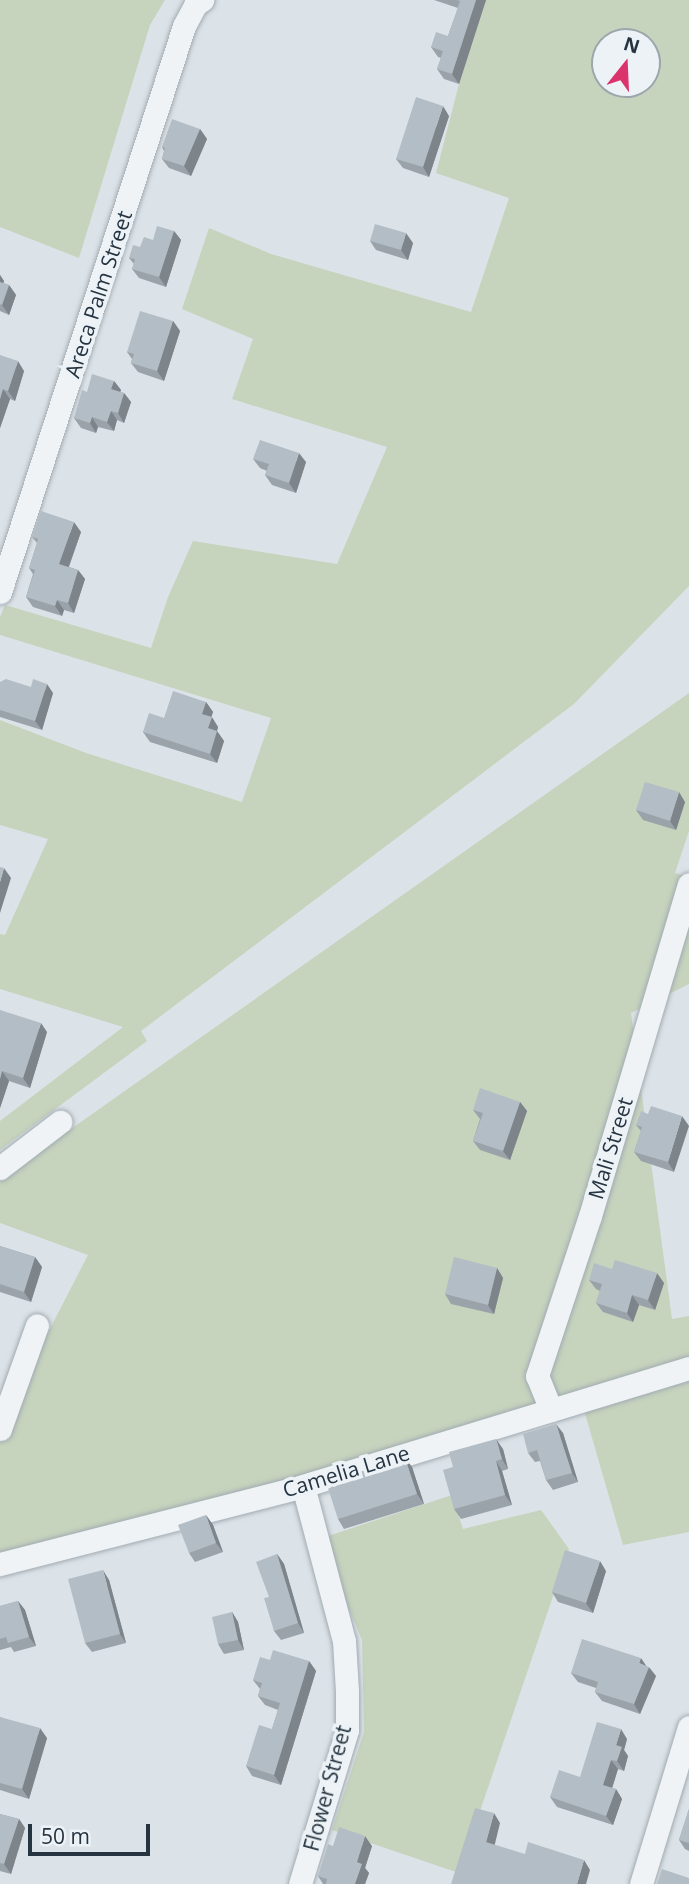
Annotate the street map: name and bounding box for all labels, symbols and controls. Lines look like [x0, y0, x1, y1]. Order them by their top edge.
north arrow [591, 28, 661, 98]
text: N [620, 30, 643, 60]
street label: Areca Palm Street [59, 207, 137, 381]
street label: Mali Street [583, 1094, 637, 1202]
street label: Camelia Lane [280, 1440, 412, 1502]
street label: Flower Street [298, 1722, 356, 1854]
scale bar [32, 1811, 154, 1855]
text: 50 m [41, 1822, 90, 1850]

